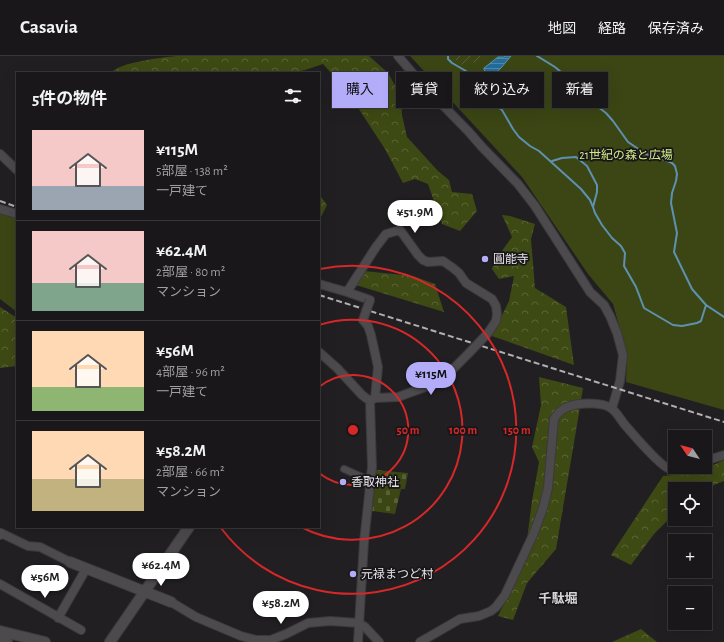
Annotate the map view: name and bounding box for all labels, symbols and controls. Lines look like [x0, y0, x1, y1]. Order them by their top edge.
text: Casavia [20, 18, 78, 37]
text: 地図 [548, 22, 576, 36]
text: 経路 [598, 22, 626, 36]
text: 保存済み [648, 22, 704, 36]
chip: 購入 [332, 72, 388, 108]
chip: 賃貸 [396, 72, 452, 108]
chip: 絞り込み [460, 72, 544, 108]
chip: 新着 [552, 72, 608, 108]
icon: filters [282, 85, 304, 107]
text: 5件の物件 [32, 90, 107, 107]
text: ¥115M [156, 141, 198, 158]
icon: home [64, 146, 112, 194]
park label: 21世紀の森と広場 [579, 148, 673, 161]
text: 5部屋 · 138 m² [156, 165, 228, 178]
text: 一戸建て [156, 185, 208, 198]
pin: ¥51.9M [382, 200, 448, 234]
text: ¥51.9M [397, 206, 433, 219]
text: ¥62.4M [156, 242, 207, 259]
icon: home [64, 247, 112, 295]
place label: 圓能寺 [493, 252, 529, 265]
marker: 圓能寺 [480, 254, 490, 264]
text: 2部屋 · 80 m² [156, 266, 225, 279]
text: マンション [156, 286, 221, 299]
text: ¥56M [156, 342, 194, 359]
icon: home [64, 347, 112, 395]
pin: ¥115M [403, 362, 459, 396]
text: 4部屋 · 96 m² [156, 366, 225, 379]
text: ¥115M [415, 368, 447, 381]
text: 一戸建て [156, 386, 208, 399]
centre of rings [346, 423, 360, 437]
text: 50 m [397, 424, 420, 436]
text: 100 m [449, 424, 477, 436]
text: 150 m [503, 424, 531, 436]
north arrow [668, 430, 712, 474]
map controls [668, 430, 712, 630]
text: ¥58.2M [156, 442, 206, 459]
icon: home [64, 447, 112, 495]
text: 2部屋 · 66 m² [156, 466, 224, 479]
place label: 香取神社 [351, 476, 399, 488]
marker: 香取神社 [338, 477, 348, 487]
button: locate [668, 482, 712, 526]
text: マンション [156, 486, 221, 499]
button: + [668, 534, 712, 578]
pin: ¥62.4M [128, 553, 194, 587]
text: ¥62.4M [141, 559, 181, 572]
pin: ¥56M [21, 565, 69, 599]
place label: 元禄まつど村 [361, 567, 434, 580]
marker: 元禄まつど村 [348, 569, 358, 579]
text: ¥56M [30, 571, 60, 584]
button: − [668, 586, 712, 630]
pin: ¥58.2M [248, 591, 314, 625]
district label: 千駄堀 [538, 592, 578, 606]
text: ¥58.2M [262, 597, 300, 610]

